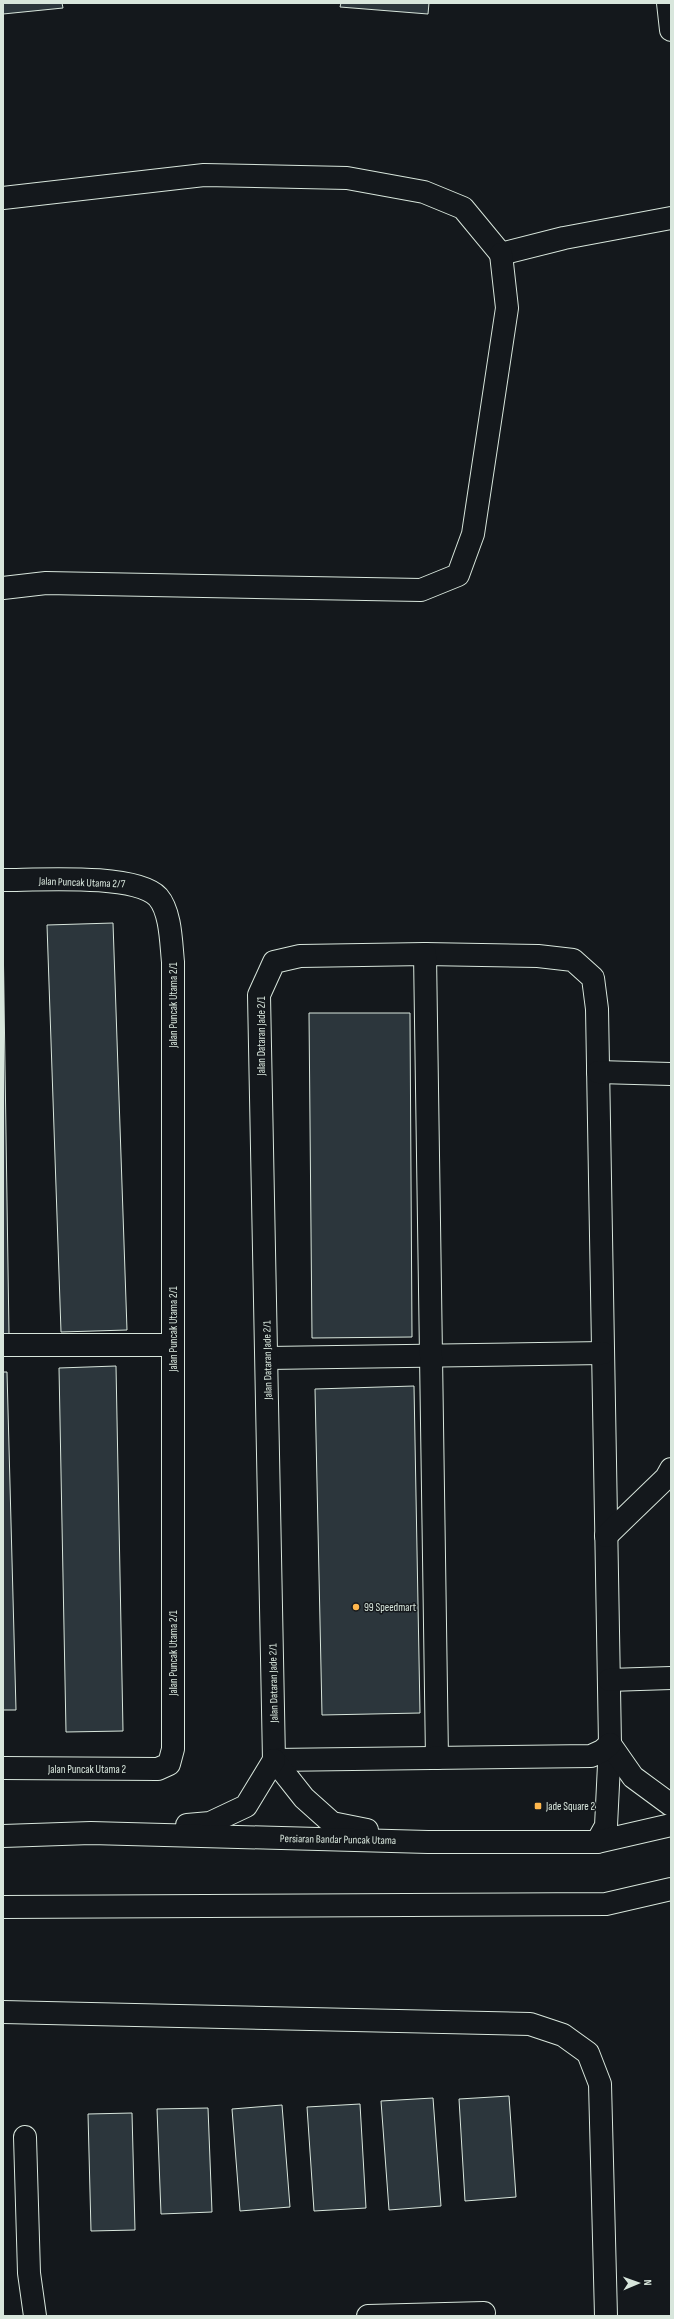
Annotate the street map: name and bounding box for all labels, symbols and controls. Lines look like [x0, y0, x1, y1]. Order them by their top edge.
street label: Jalan Puncak Utama 2/7 [38, 874, 126, 891]
street label: Jalan Puncak Utama 2/1 [167, 962, 180, 1049]
street label: Jalan Dataran Jade 2/1 [255, 996, 268, 1077]
street label: Jalan Puncak Utama 2/1 [167, 1286, 180, 1373]
street label: Jalan Dataran Jade 2/1 [260, 1320, 275, 1401]
place label: 99 Speedmart [364, 1601, 417, 1614]
marker: 99 Speedmart [351, 1602, 361, 1612]
street label: Jalan Puncak Utama 2/1 [167, 1610, 180, 1697]
street label: Jalan Dataran Jade 2/1 [266, 1643, 281, 1724]
street label: Jalan Puncak Utama 2 [47, 1763, 127, 1776]
place label: Jade Square 2 [545, 1800, 596, 1813]
marker: Jade Square 2 [533, 1801, 543, 1811]
street label: Persiaran Bandar Puncak Utama [280, 1832, 396, 1847]
north arrow [618, 2263, 658, 2303]
text: N [641, 2280, 654, 2286]

